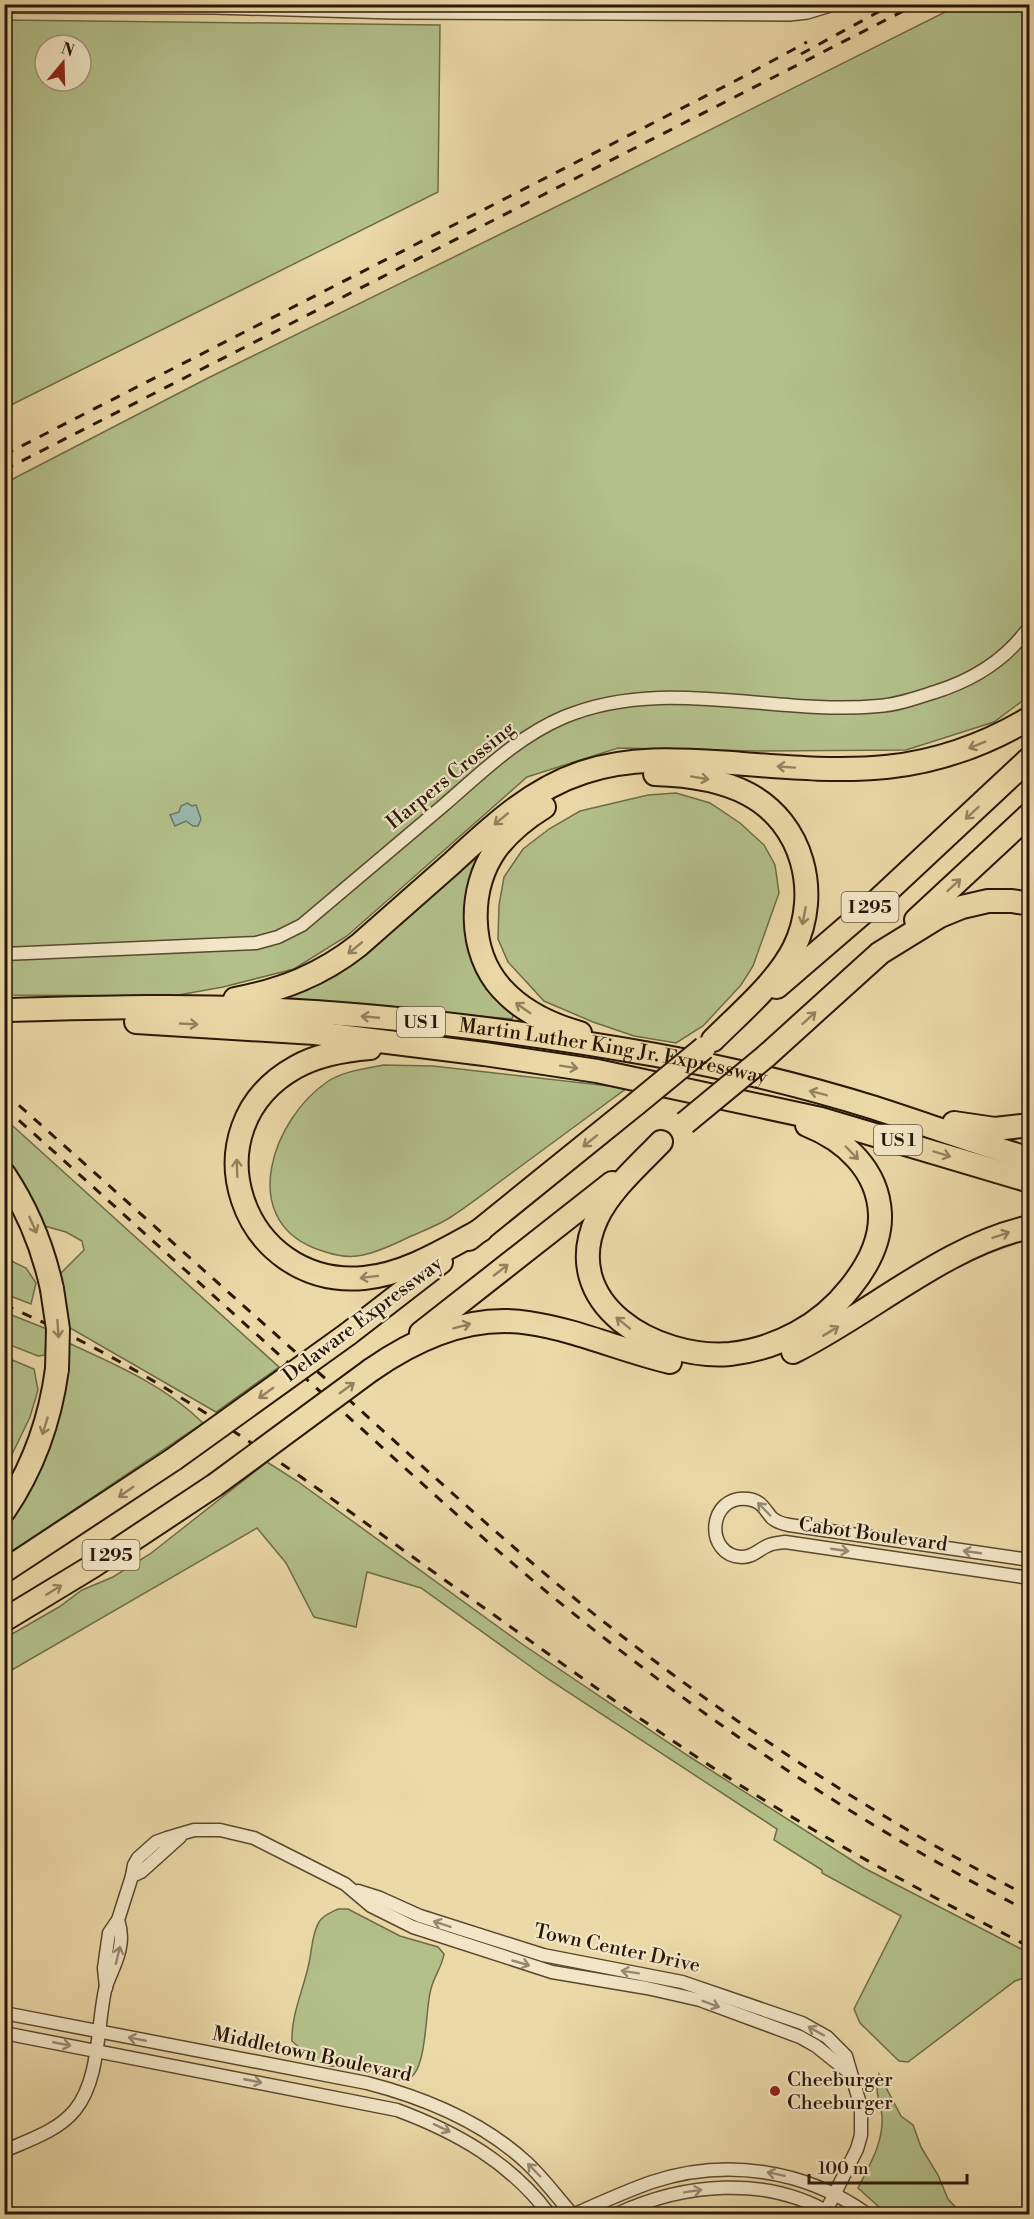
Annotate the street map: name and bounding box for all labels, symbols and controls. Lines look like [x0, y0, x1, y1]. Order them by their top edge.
north arrow [33, 33, 93, 93]
text: N [58, 38, 77, 61]
street label: Harpers Crossing [382, 716, 521, 836]
one-way arrow [969, 740, 987, 751]
one-way arrow [776, 762, 796, 773]
one-way arrow [689, 773, 709, 784]
one-way arrow [965, 806, 980, 820]
one-way arrow [493, 813, 509, 826]
one-way arrow [946, 878, 961, 892]
road number: I 295 [842, 892, 898, 922]
one-way arrow [798, 905, 809, 925]
one-way arrow [347, 942, 363, 955]
one-way arrow [516, 1002, 532, 1014]
road number: US 1 [397, 1007, 445, 1037]
one-way arrow [360, 1011, 380, 1022]
one-way arrow [801, 1011, 816, 1025]
street label: Martin Luther King Jr. Expressway [457, 1013, 770, 1090]
one-way arrow [178, 1019, 198, 1030]
one-way arrow [559, 1061, 579, 1072]
one-way arrow [809, 1086, 828, 1098]
road number: US 1 [874, 1125, 922, 1155]
one-way arrow [582, 1135, 598, 1148]
one-way arrow [845, 1146, 859, 1161]
one-way arrow [932, 1149, 951, 1160]
one-way arrow [231, 1158, 242, 1178]
one-way arrow [28, 1216, 39, 1234]
one-way arrow [991, 1228, 1010, 1239]
street label: Delaware Expressway [278, 1252, 448, 1388]
one-way arrow [493, 1264, 509, 1277]
one-way arrow [360, 1272, 380, 1283]
one-way arrow [616, 1316, 631, 1330]
one-way arrow [52, 1318, 63, 1338]
one-way arrow [452, 1320, 471, 1332]
one-way arrow [822, 1324, 839, 1336]
one-way arrow [338, 1382, 354, 1394]
one-way arrow [259, 1387, 275, 1399]
one-way arrow [39, 1416, 50, 1435]
one-way arrow [119, 1486, 135, 1498]
one-way arrow [756, 1501, 771, 1516]
street label: Cabot Boulevard [797, 1512, 950, 1558]
road number: I 295 [82, 1540, 140, 1570]
one-way arrow [830, 1544, 850, 1555]
one-way arrow [962, 1547, 982, 1558]
one-way arrow [45, 1583, 62, 1595]
one-way arrow [433, 1917, 452, 1928]
street label: Town Center Drive [532, 1919, 702, 1979]
one-way arrow [113, 1945, 124, 1964]
one-way arrow [511, 1958, 530, 1969]
one-way arrow [621, 1967, 641, 1978]
one-way arrow [701, 2000, 720, 2011]
street label: Middletown Boulevard [210, 2022, 415, 2088]
one-way arrow [807, 2024, 824, 2036]
one-way arrow [128, 2033, 148, 2044]
one-way arrow [52, 2039, 71, 2050]
place label: Cheeburger Cheeburger [787, 2068, 893, 2116]
one-way arrow [243, 2076, 263, 2087]
marker: Cheeburger Cheeburger [768, 2084, 782, 2098]
one-way arrow [432, 2123, 450, 2135]
scale bar [809, 2147, 966, 2185]
text: 100 m [818, 2157, 869, 2180]
one-way arrow [527, 2163, 541, 2178]
one-way arrow [766, 2168, 785, 2180]
one-way arrow [682, 2185, 702, 2196]

